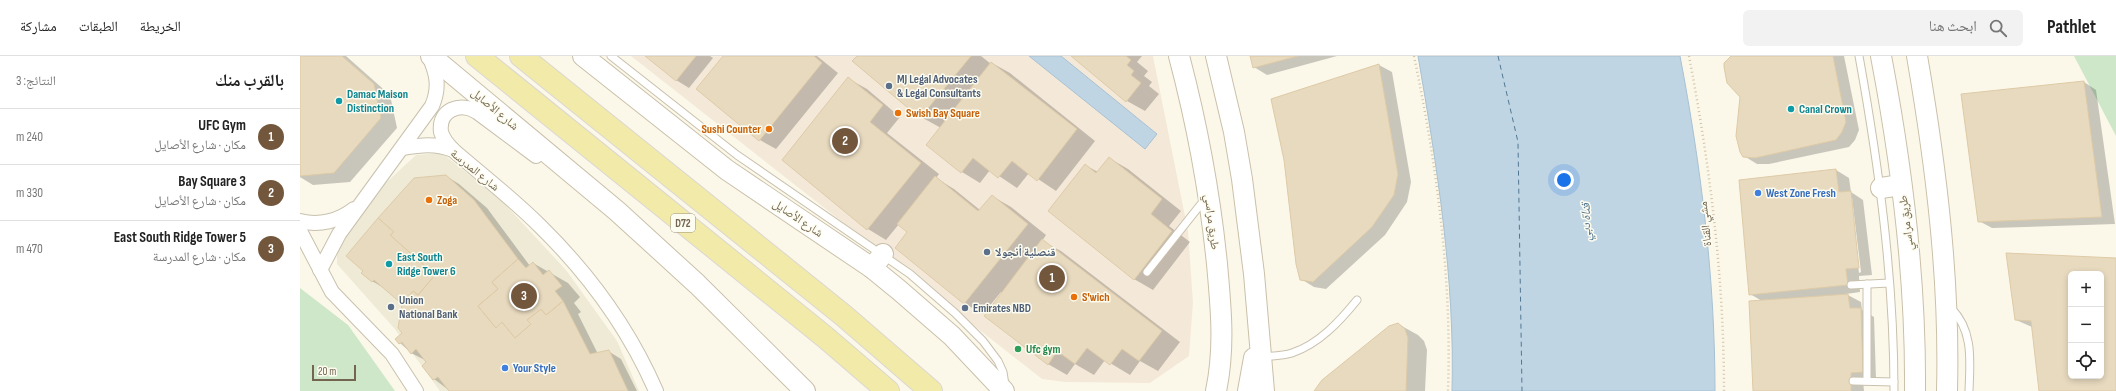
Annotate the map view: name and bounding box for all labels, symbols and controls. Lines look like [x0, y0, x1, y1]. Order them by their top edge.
search box [1743, 10, 2023, 46]
text: Pathlet [2047, 16, 2096, 39]
text: ابحث هنا [1929, 17, 1977, 36]
icon: search [1987, 17, 2009, 39]
text: مشاركة [20, 18, 57, 35]
text: الطبقات [79, 18, 118, 35]
text: الخريطة [140, 18, 181, 35]
text: بالقرب منك [215, 71, 284, 91]
place label: MJ Legal Advocates & Legal Consultants [897, 72, 981, 101]
text: النتائج: 3 [16, 73, 56, 89]
marker: MJ Legal Advocates & Legal Consultants [884, 81, 894, 91]
street label: شارع الأصايل [468, 85, 522, 134]
place label: Damac Maison Distinction [347, 87, 408, 116]
marker: Damac Maison Distinction [334, 96, 344, 106]
place label: Canal Crown [1799, 102, 1852, 117]
marker: Canal Crown [1786, 104, 1796, 114]
place label: Swish Bay Square [906, 106, 980, 121]
marker: Swish Bay Square [893, 108, 903, 118]
text: UFC Gym [198, 116, 246, 135]
place label: Sushi Counter [701, 122, 761, 137]
marker: Sushi Counter [764, 124, 774, 134]
pin: 2 [832, 126, 858, 156]
text: 240 m [16, 129, 43, 145]
text: 1 [268, 129, 274, 145]
text: مكان · شارع الأصايل [154, 137, 246, 153]
street label: شارع المدرسة [447, 146, 502, 195]
your location [1554, 170, 1574, 190]
text: Bay Square 3 [178, 172, 246, 191]
text: 330 m [16, 185, 43, 201]
text: 2 [268, 185, 274, 201]
place label: West Zone Fresh [1766, 186, 1836, 201]
marker: West Zone Fresh [1753, 188, 1763, 198]
text: مكان · شارع الأصايل [154, 193, 246, 209]
place label: Zoga [437, 193, 457, 208]
street label: طريق مراسي [1199, 193, 1222, 251]
street label: طريق مراسي [1896, 194, 1919, 252]
marker: Zoga [424, 195, 434, 205]
street label: شارع الأصايل [770, 196, 826, 241]
water label: قناة دبي [1578, 201, 1597, 241]
street label: مشي القناة [1696, 201, 1717, 247]
road number: D72 [671, 214, 695, 232]
text: East South Ridge Tower 5 [114, 228, 246, 247]
text: 470 m [16, 241, 43, 257]
text: 3 [268, 241, 274, 257]
place label: قنصلية أنجولا [995, 245, 1056, 260]
marker: قنصلية أنجولا [982, 247, 992, 257]
text: مكان · شارع المدرسة [153, 249, 246, 265]
place label: East South Ridge Tower 6 [397, 250, 456, 279]
marker: East South Ridge Tower 6 [384, 259, 394, 269]
pin: 1 [1039, 263, 1065, 293]
map controls [2068, 271, 2104, 379]
button: + [2068, 271, 2104, 307]
pin: 3 [511, 281, 537, 311]
place label: S'wich [1082, 290, 1110, 305]
marker: S'wich [1069, 292, 1079, 302]
place label: Union National Bank [399, 293, 458, 322]
place label: Emirates NBD [973, 301, 1031, 316]
marker: Union National Bank [386, 302, 396, 312]
marker: Emirates NBD [960, 303, 970, 313]
button: − [2068, 307, 2104, 343]
place label: Ufc gym [1026, 342, 1061, 357]
button: locate [2068, 343, 2104, 379]
marker: Ufc gym [1013, 344, 1023, 354]
place label: Your Style [513, 361, 556, 376]
scale bar [312, 363, 356, 382]
marker: Your Style [500, 363, 510, 373]
text: 20 m [318, 365, 336, 378]

